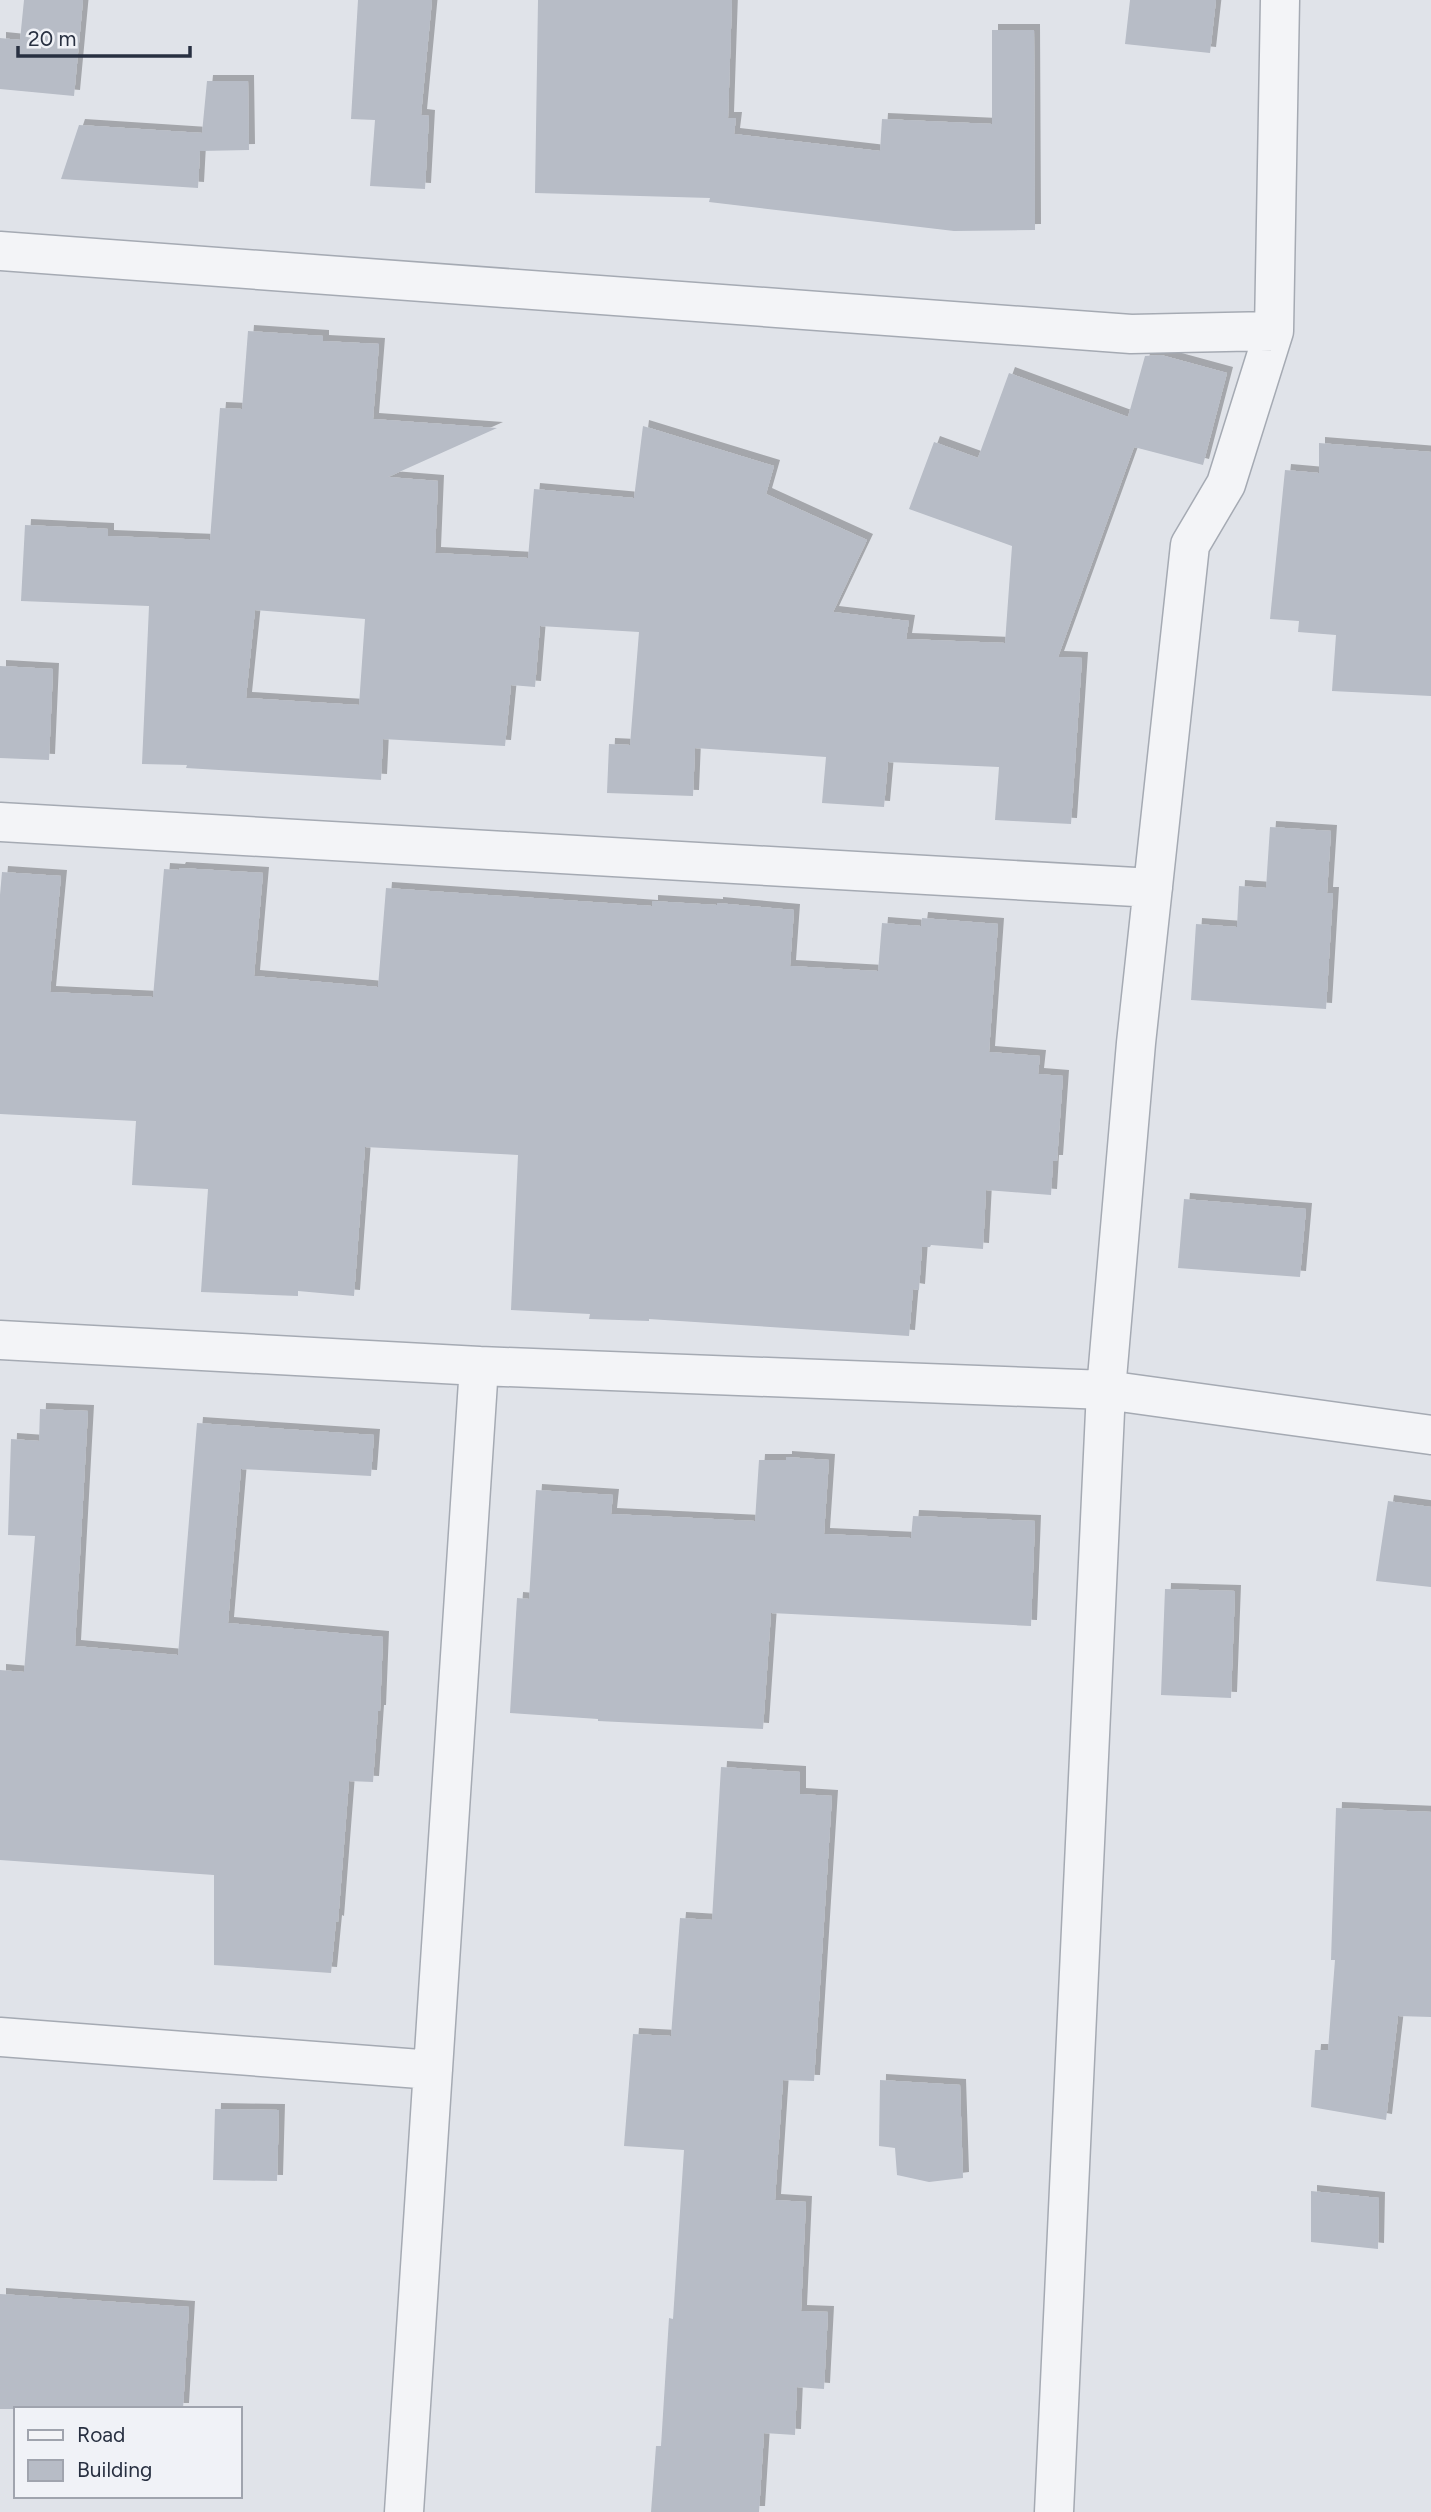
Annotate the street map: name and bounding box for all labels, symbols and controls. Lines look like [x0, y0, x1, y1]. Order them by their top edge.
scale bar [18, 14, 189, 58]
text: 20 m [28, 26, 76, 51]
legend [14, 2407, 242, 2498]
text: Road [77, 2422, 125, 2447]
text: Building [77, 2457, 152, 2482]

